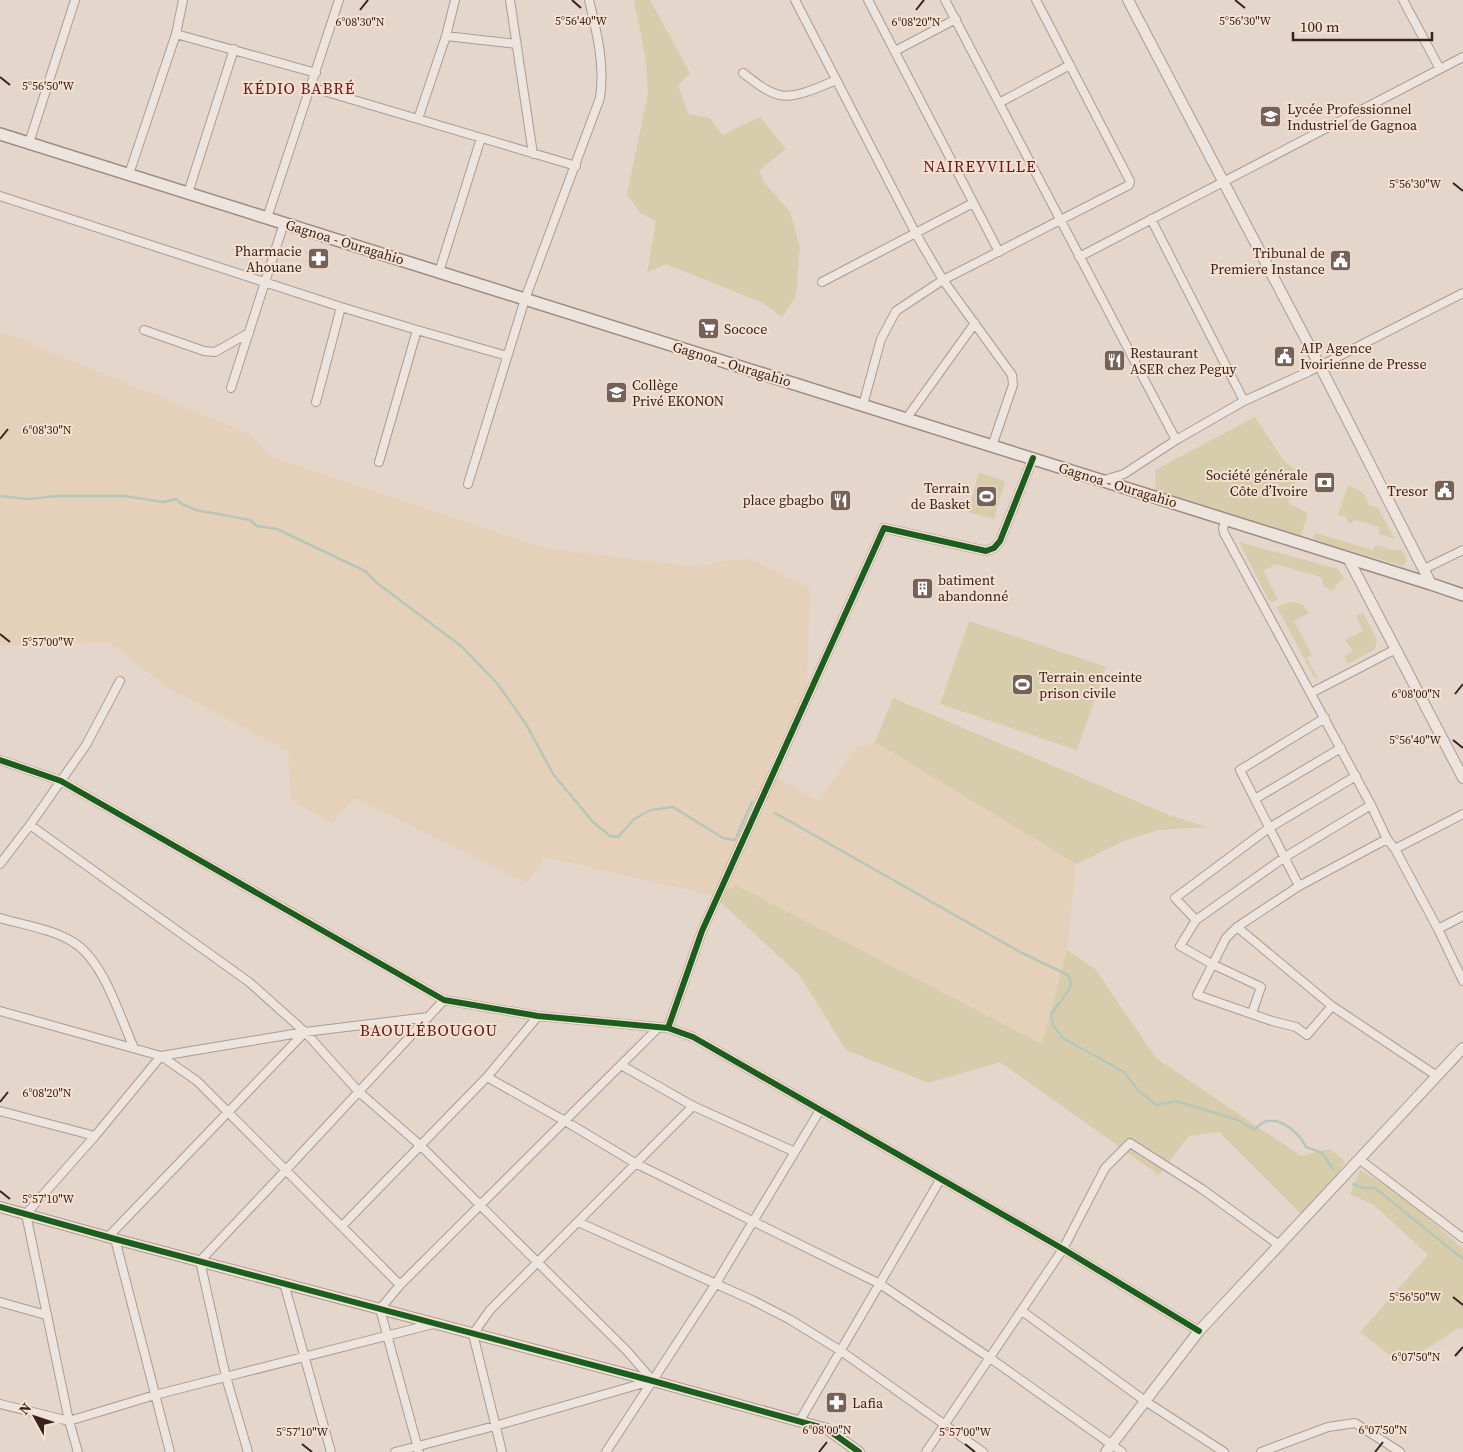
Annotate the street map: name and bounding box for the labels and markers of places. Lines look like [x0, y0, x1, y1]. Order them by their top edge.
place label: Lycée Professionnel Industriel de Gagnoa [1287, 99, 1418, 135]
school or university icon: Lycée Professionnel Industriel de Gagnoa [1259, 105, 1283, 129]
place label: Pharmacie Ahouane [234, 241, 302, 277]
place label: Tribunal de Premiere Instance [1210, 243, 1325, 279]
pharmacy icon: Pharmacie Ahouane [306, 247, 330, 271]
public building icon: Tribunal de Premiere Instance [1329, 249, 1353, 273]
supermarket icon: Sococe [696, 317, 720, 341]
place label: Sococe [724, 319, 767, 339]
place label: AIP Agence Ivoirienne de Presse [1300, 338, 1427, 374]
place label: Restaurant ASER chez Peguy [1130, 343, 1237, 379]
public building icon: AIP Agence Ivoirienne de Presse [1272, 344, 1296, 368]
restaurant icon: Restaurant ASER chez Peguy [1102, 349, 1126, 373]
place label: Collège Privé EKONON [632, 375, 724, 411]
school or university icon: Collège Privé EKONON [604, 381, 628, 405]
place label: Société générale Côte d’Ivoire [1206, 465, 1308, 501]
bank icon: Société générale Côte d’Ivoire [1312, 471, 1336, 495]
place label: Terrain de Basket [911, 478, 971, 514]
public building icon: Tresor [1432, 479, 1456, 503]
place label: Tresor [1387, 481, 1428, 501]
sports icon: Terrain de Basket [974, 484, 998, 508]
restaurant icon: place gbagbo [828, 488, 852, 512]
place label: place gbagbo [743, 490, 824, 510]
place label: batiment abandonné [938, 570, 1008, 606]
building icon: batiment abandonné [910, 576, 934, 600]
place label: Terrain enceinte prison civile [1039, 667, 1142, 703]
sports icon: Terrain enceinte prison civile [1011, 673, 1035, 697]
pharmacy icon: Lafia [824, 1391, 848, 1415]
place label: Lafia [852, 1393, 884, 1413]

